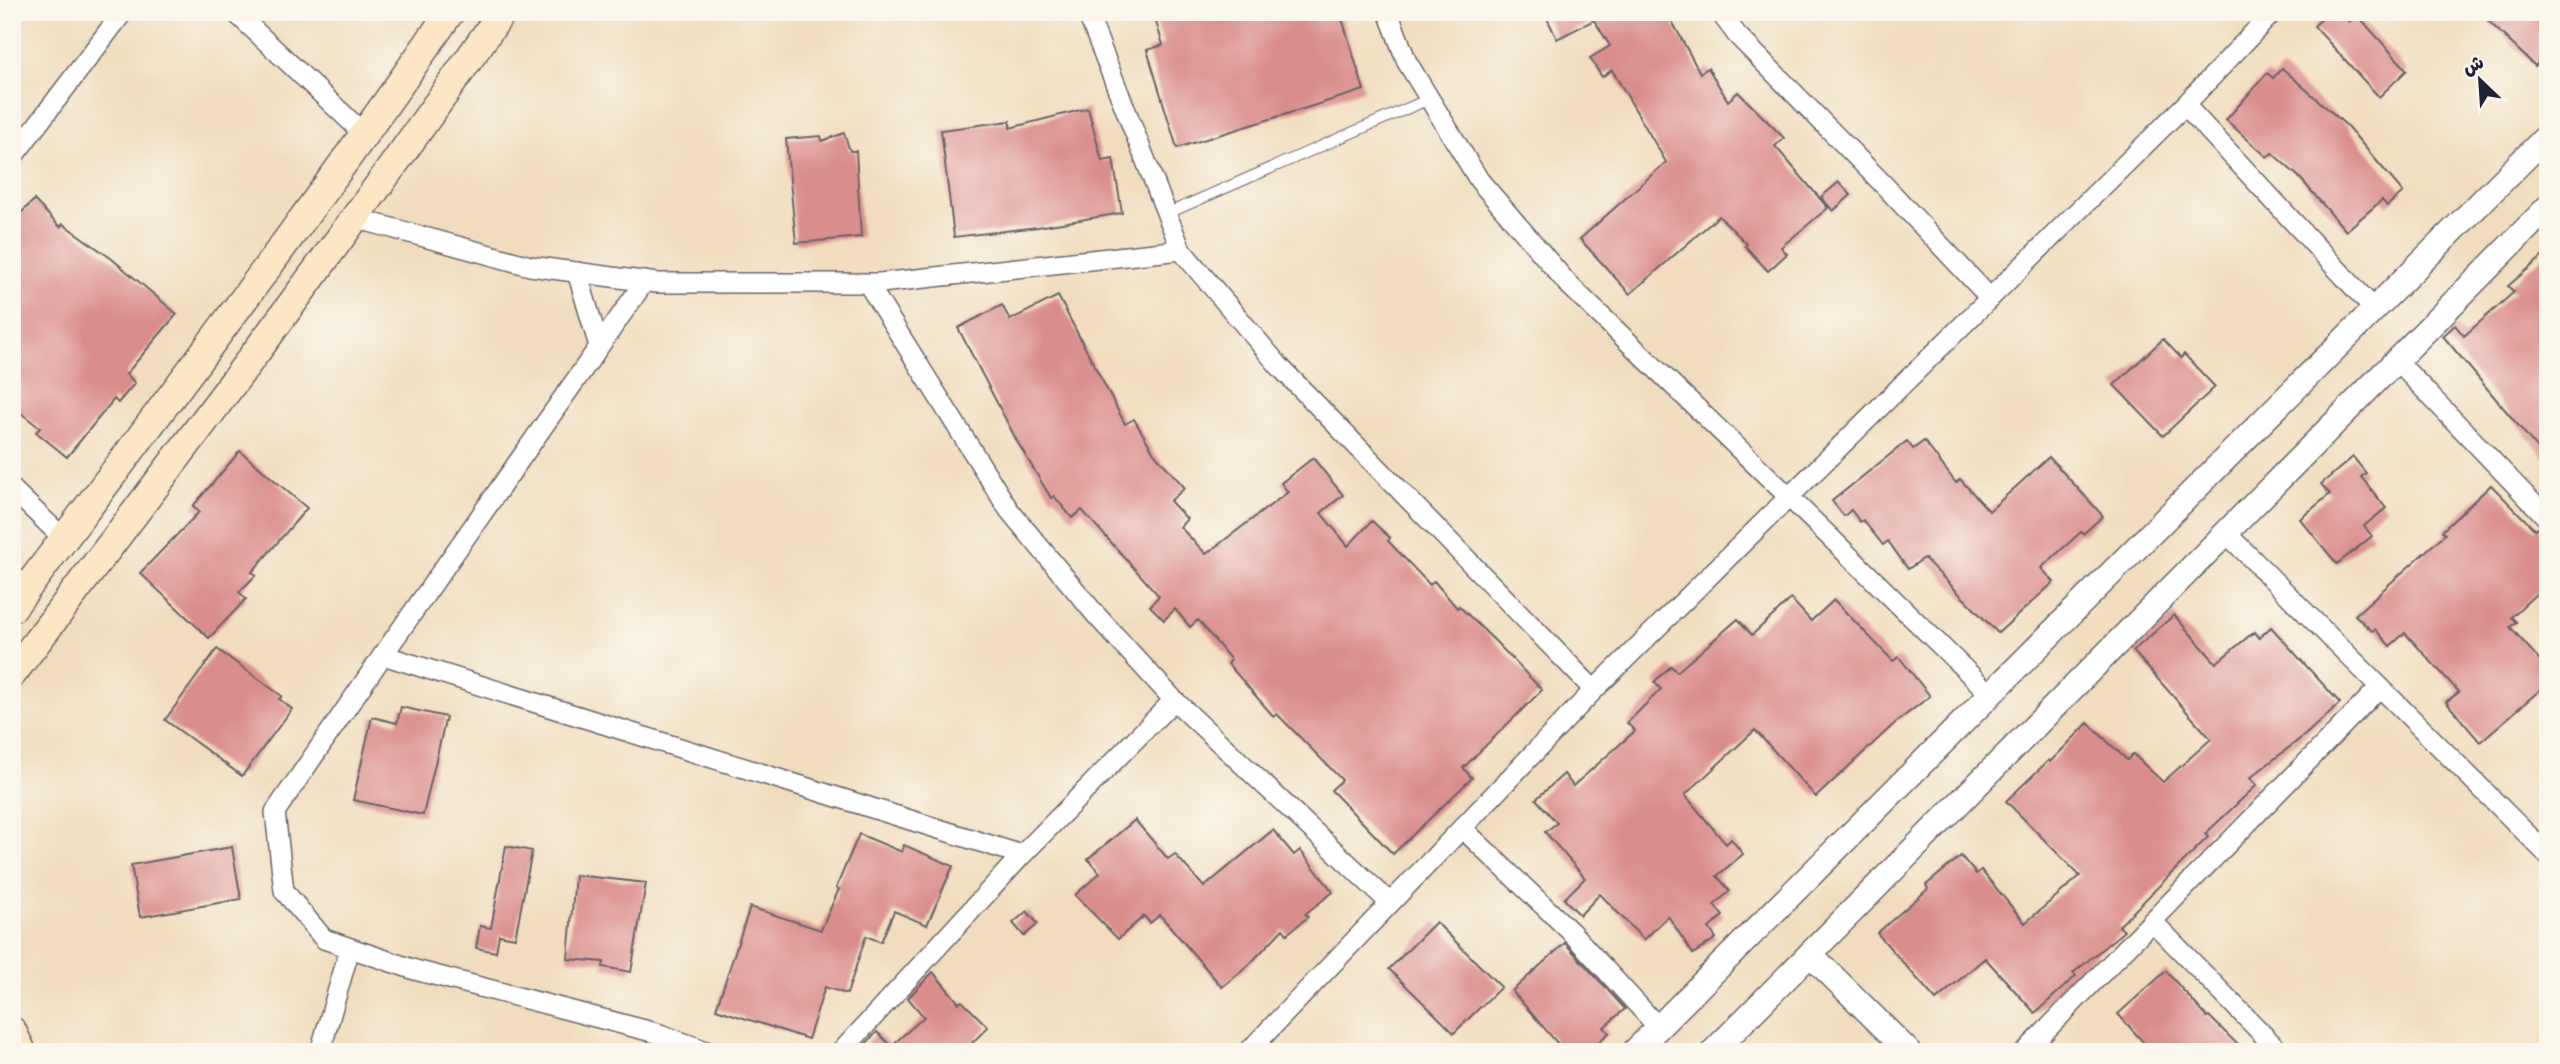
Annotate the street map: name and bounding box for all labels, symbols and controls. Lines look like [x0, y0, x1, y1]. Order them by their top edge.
north arrow [2444, 46, 2514, 116]
text: ش [2460, 53, 2489, 83]

